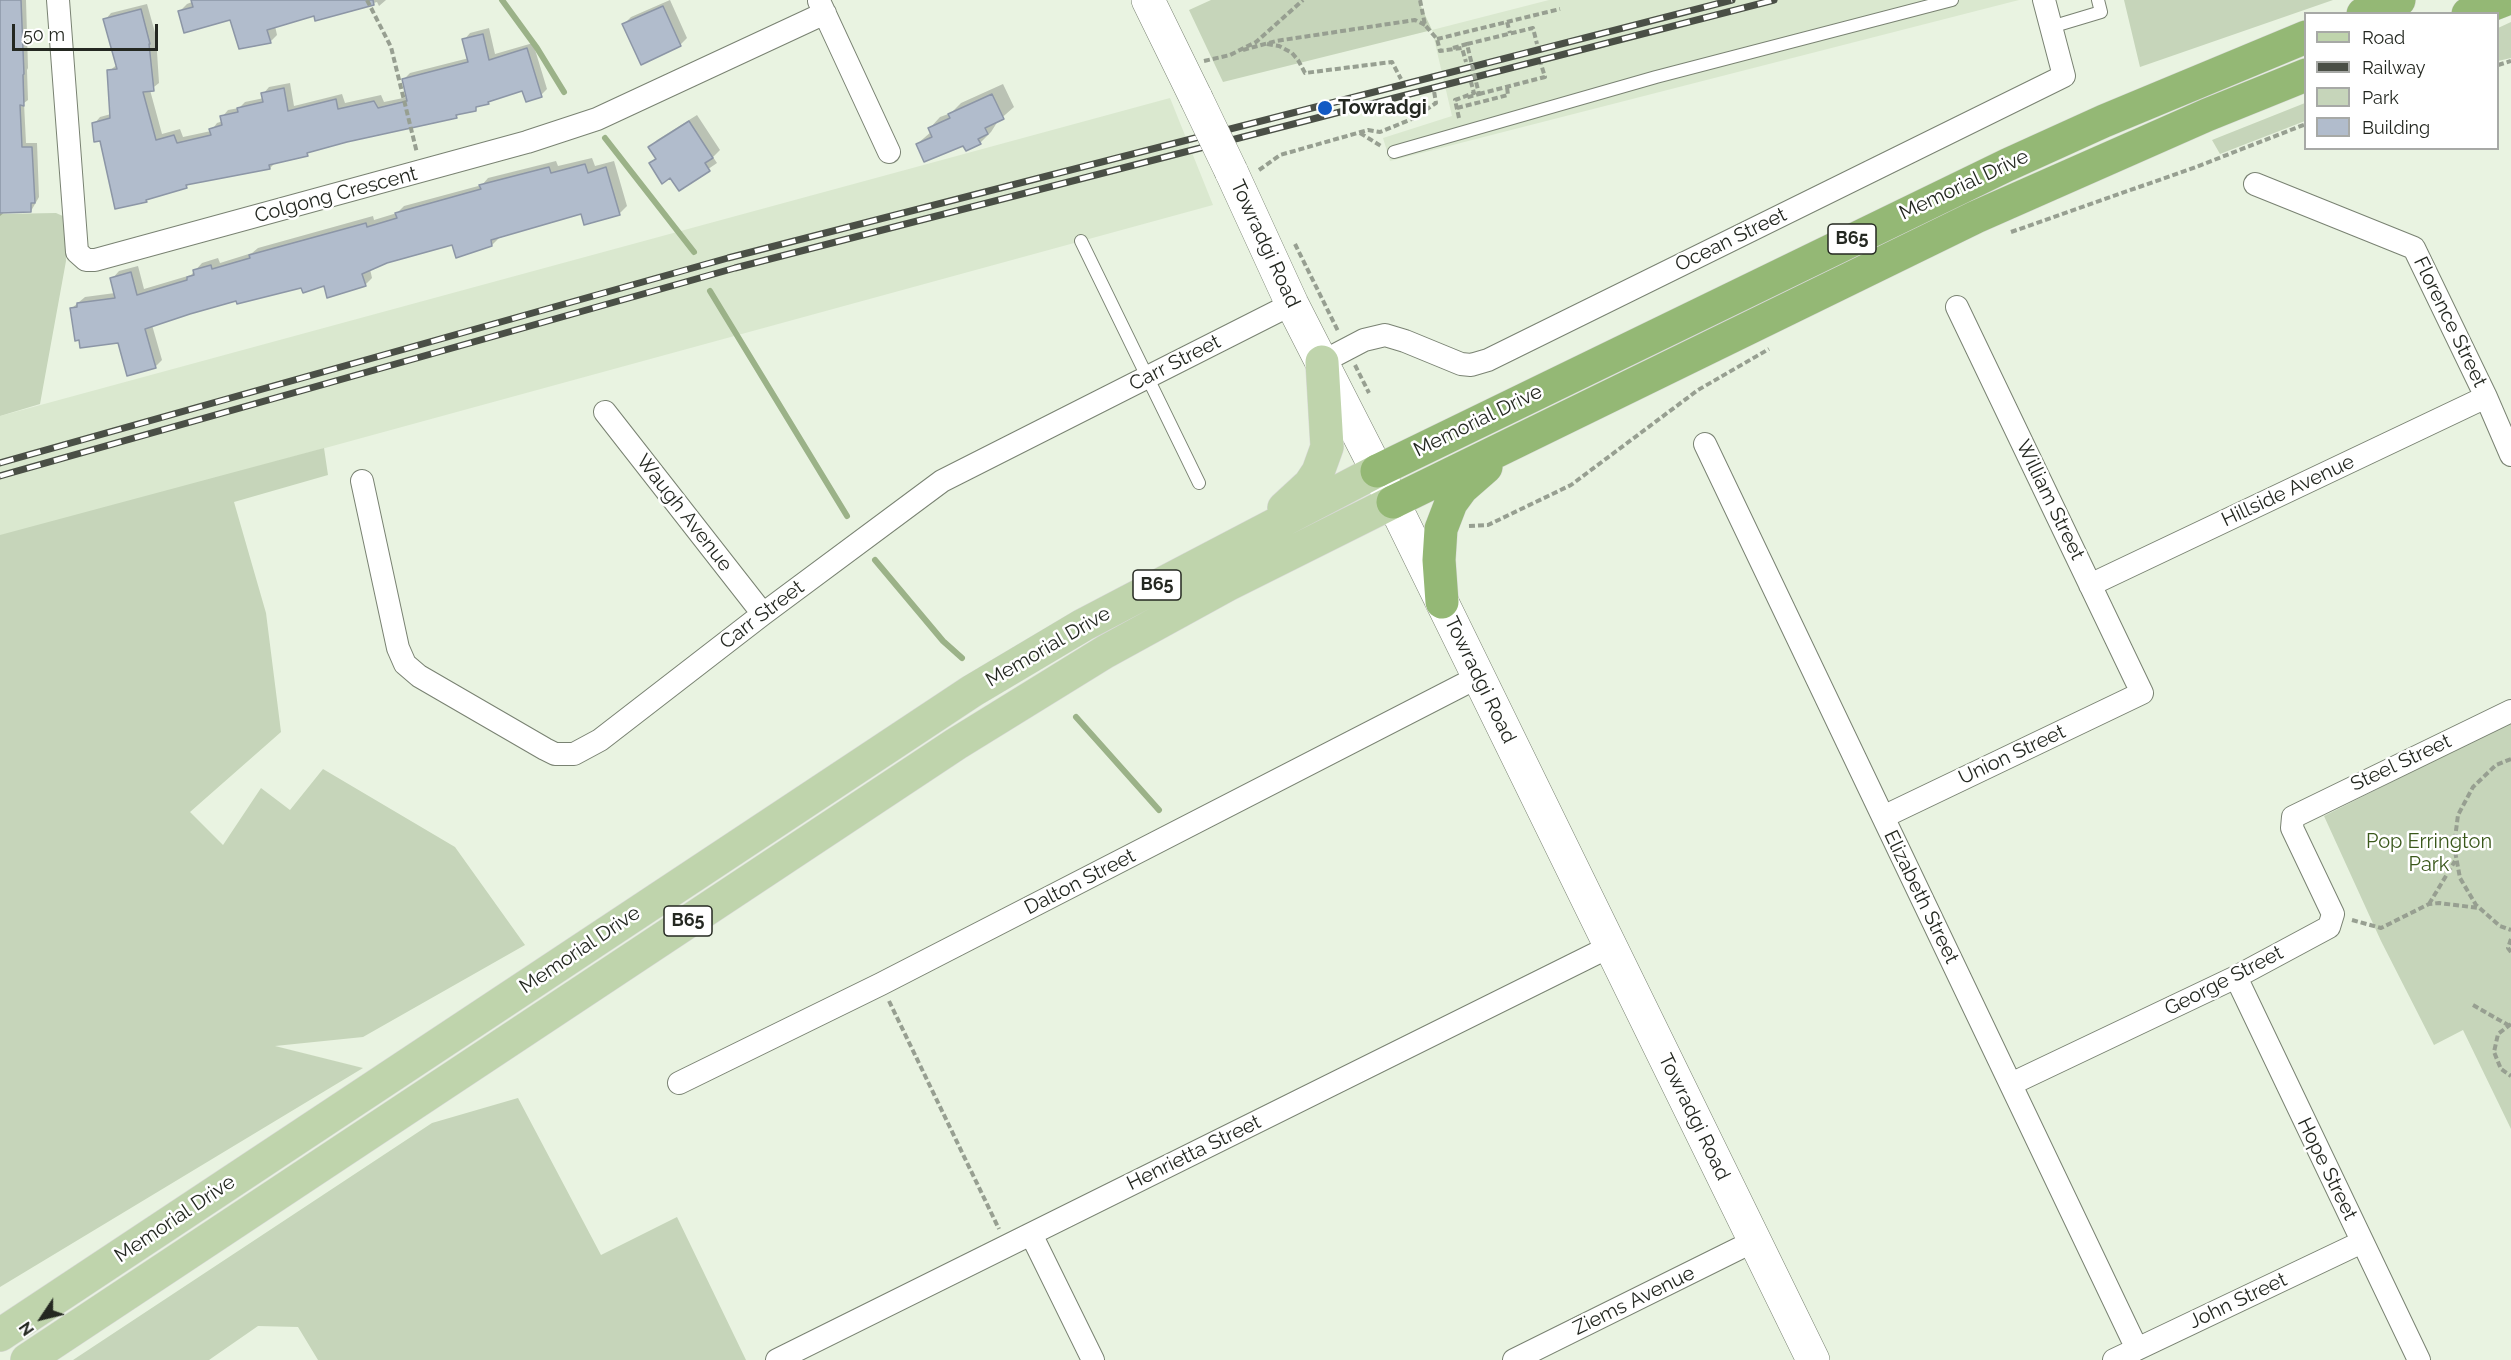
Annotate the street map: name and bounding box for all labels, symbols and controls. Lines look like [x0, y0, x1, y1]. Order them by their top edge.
scale bar [15, 12, 160, 50]
legend [2304, 12, 2499, 150]
text: 50 m [23, 24, 65, 45]
text: Road [2362, 27, 2405, 48]
text: Railway [2362, 57, 2426, 78]
text: Park [2362, 87, 2399, 108]
place label: Towradgi [1338, 96, 1427, 120]
marker: Towradgi [1316, 99, 1334, 117]
text: Building [2362, 117, 2430, 138]
street label: Memorial Drive [1896, 145, 2032, 225]
street label: Colgong Crescent [252, 162, 420, 228]
street label: Towradgi Road [1225, 176, 1305, 312]
street label: Ocean Street [1671, 203, 1791, 277]
road number: B65 [1828, 224, 1876, 254]
street label: Florence Street [2408, 253, 2492, 391]
street label: Carr Street [1125, 330, 1225, 396]
street label: Memorial Drive [1410, 380, 1546, 462]
street label: William Street [2011, 436, 2089, 564]
street label: Waugh Avenue [631, 450, 737, 576]
street label: Hillside Avenue [2218, 450, 2358, 532]
road number: B65 [1133, 570, 1181, 600]
street label: Carr Street [715, 576, 809, 654]
street label: Memorial Drive [981, 602, 1115, 692]
street label: Towradgi Road [1439, 613, 1521, 747]
street label: Union Street [1955, 720, 2069, 790]
street label: Steel Street [2347, 729, 2455, 797]
street label: Elizabeth Street [1878, 826, 1964, 968]
park label: Pop Errington Park [2366, 830, 2492, 877]
street label: Dalton Street [1021, 844, 1139, 920]
street label: Memorial Drive [515, 901, 645, 999]
road number: B65 [664, 906, 712, 936]
street label: George Street [2161, 941, 2287, 1021]
street label: Towradgi Road [1653, 1050, 1735, 1184]
street label: Henrietta Street [1123, 1110, 1265, 1196]
street label: Hope Street [2292, 1114, 2362, 1224]
street label: Memorial Drive [110, 1170, 240, 1268]
street label: Ziems Avenue [1569, 1261, 1699, 1341]
street label: John Street [2185, 1268, 2291, 1334]
north arrow [12, 1288, 72, 1348]
text: N [16, 1318, 38, 1339]

